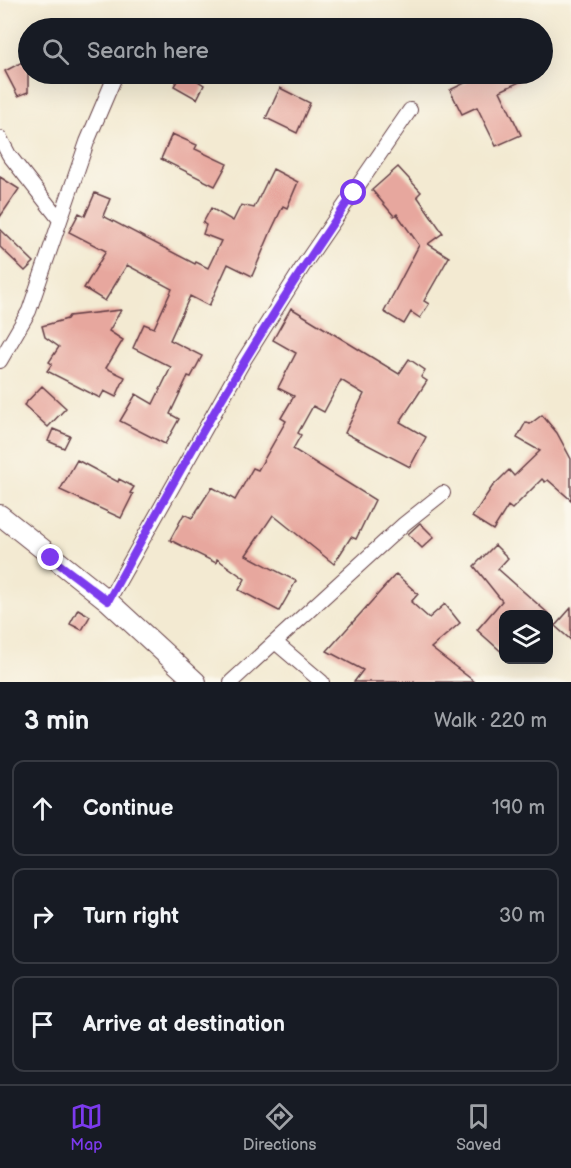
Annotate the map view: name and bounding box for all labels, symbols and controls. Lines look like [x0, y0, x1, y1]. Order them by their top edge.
search box [18, 18, 553, 84]
icon: search [39, 35, 72, 68]
text: Search here [87, 38, 209, 65]
route start [340, 179, 366, 205]
route end [37, 544, 63, 570]
map controls [499, 610, 553, 664]
button: layers [499, 610, 553, 664]
text: 3 min [24, 706, 89, 737]
text: Walk · 220 m [434, 709, 547, 733]
icon: ahead [26, 792, 59, 825]
text: Continue [83, 795, 173, 822]
text: 190 m [492, 796, 545, 820]
icon: right [26, 900, 59, 933]
text: Turn right [83, 903, 179, 930]
text: 30 m [499, 904, 545, 928]
icon: arrive [26, 1008, 59, 1041]
text: Arrive at destination [83, 1011, 285, 1038]
tab: Map [70, 1100, 103, 1155]
tab: Directions [243, 1100, 316, 1155]
tab: Saved [456, 1100, 501, 1155]

